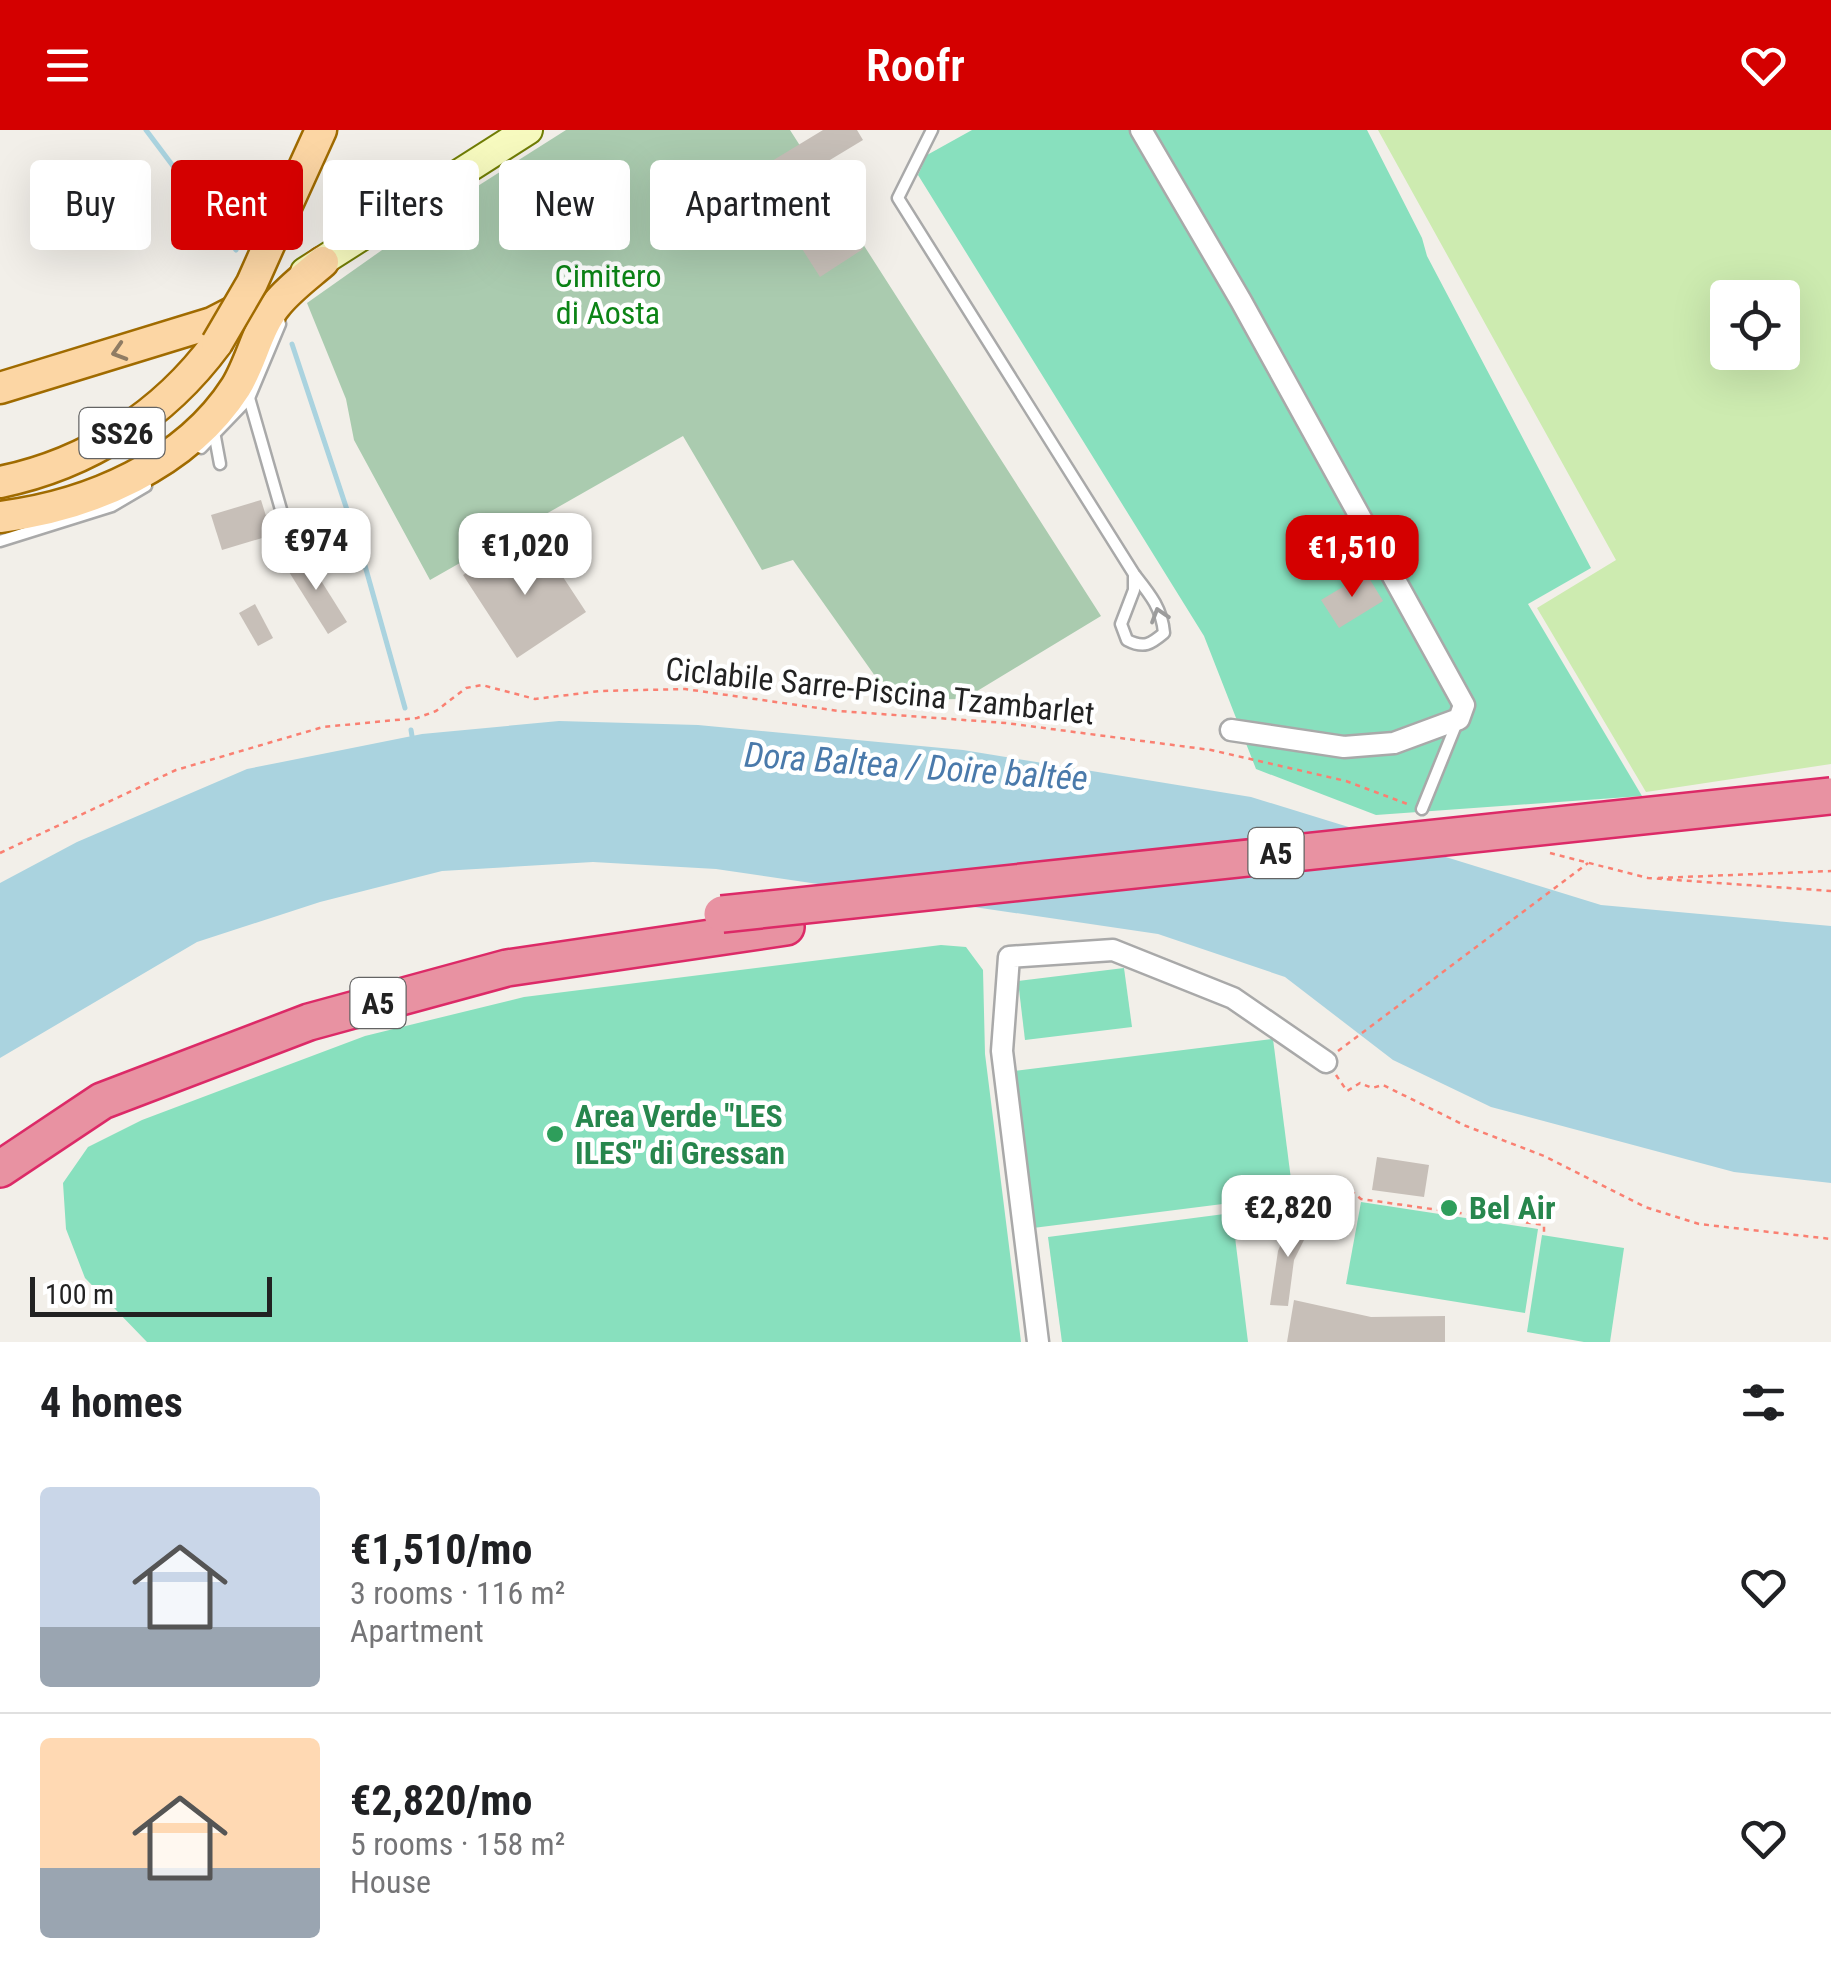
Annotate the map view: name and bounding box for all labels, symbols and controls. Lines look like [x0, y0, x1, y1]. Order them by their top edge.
icon: menu [40, 38, 95, 93]
icon: heart [1736, 38, 1791, 93]
text: Roofr [866, 39, 965, 92]
chip: Buy [30, 160, 151, 250]
chip: Rent [171, 160, 303, 250]
chip: Filters [323, 160, 479, 250]
chip: New [499, 160, 630, 250]
chip: Apartment [650, 160, 866, 250]
park label: Cimitero di Aosta [555, 257, 661, 332]
map controls [1710, 280, 1800, 370]
button: locate [1710, 280, 1800, 370]
one-way arrow [111, 340, 128, 361]
road number: SS26 [80, 408, 164, 458]
pin: €974 [257, 508, 375, 593]
pin: €1,020 [444, 513, 606, 598]
pin: €1,510 [1271, 515, 1433, 600]
text: €974 [284, 521, 348, 559]
text: €1,020 [481, 526, 569, 564]
text: €1,510 [1308, 528, 1396, 566]
one-way arrow [1150, 607, 1171, 624]
street label: Ciclabile Sarre-Piscina Tzambarlet [664, 650, 1096, 732]
water label: Dora Baltea / Doire baltée [743, 735, 1089, 799]
road number: A5 [1248, 828, 1304, 878]
road number: A5 [350, 978, 406, 1028]
place label: Area Verde "LES ILES" di Gressan [575, 1097, 785, 1172]
marker: Area Verde "LES ILES" di Gressan [544, 1123, 566, 1145]
pin: €2,820 [1207, 1175, 1369, 1260]
text: €2,820 [1244, 1188, 1332, 1226]
place label: Bel Air [1469, 1189, 1555, 1227]
marker: Bel Air [1438, 1197, 1460, 1219]
scale bar [30, 1272, 272, 1316]
text: 100 m [45, 1278, 114, 1311]
icon: filters [1736, 1375, 1791, 1430]
text: 4 homes [40, 1378, 183, 1427]
text: €1,510/mo [350, 1525, 532, 1574]
icon: home [120, 1527, 240, 1647]
icon: heart [1736, 1560, 1791, 1615]
text: 3 rooms · 116 m² [350, 1574, 565, 1612]
text: Apartment [350, 1612, 484, 1650]
text: €2,820/mo [350, 1776, 532, 1825]
icon: home [120, 1778, 240, 1898]
icon: heart [1736, 1811, 1791, 1866]
text: 5 rooms · 158 m² [350, 1825, 565, 1863]
text: House [350, 1863, 431, 1901]

